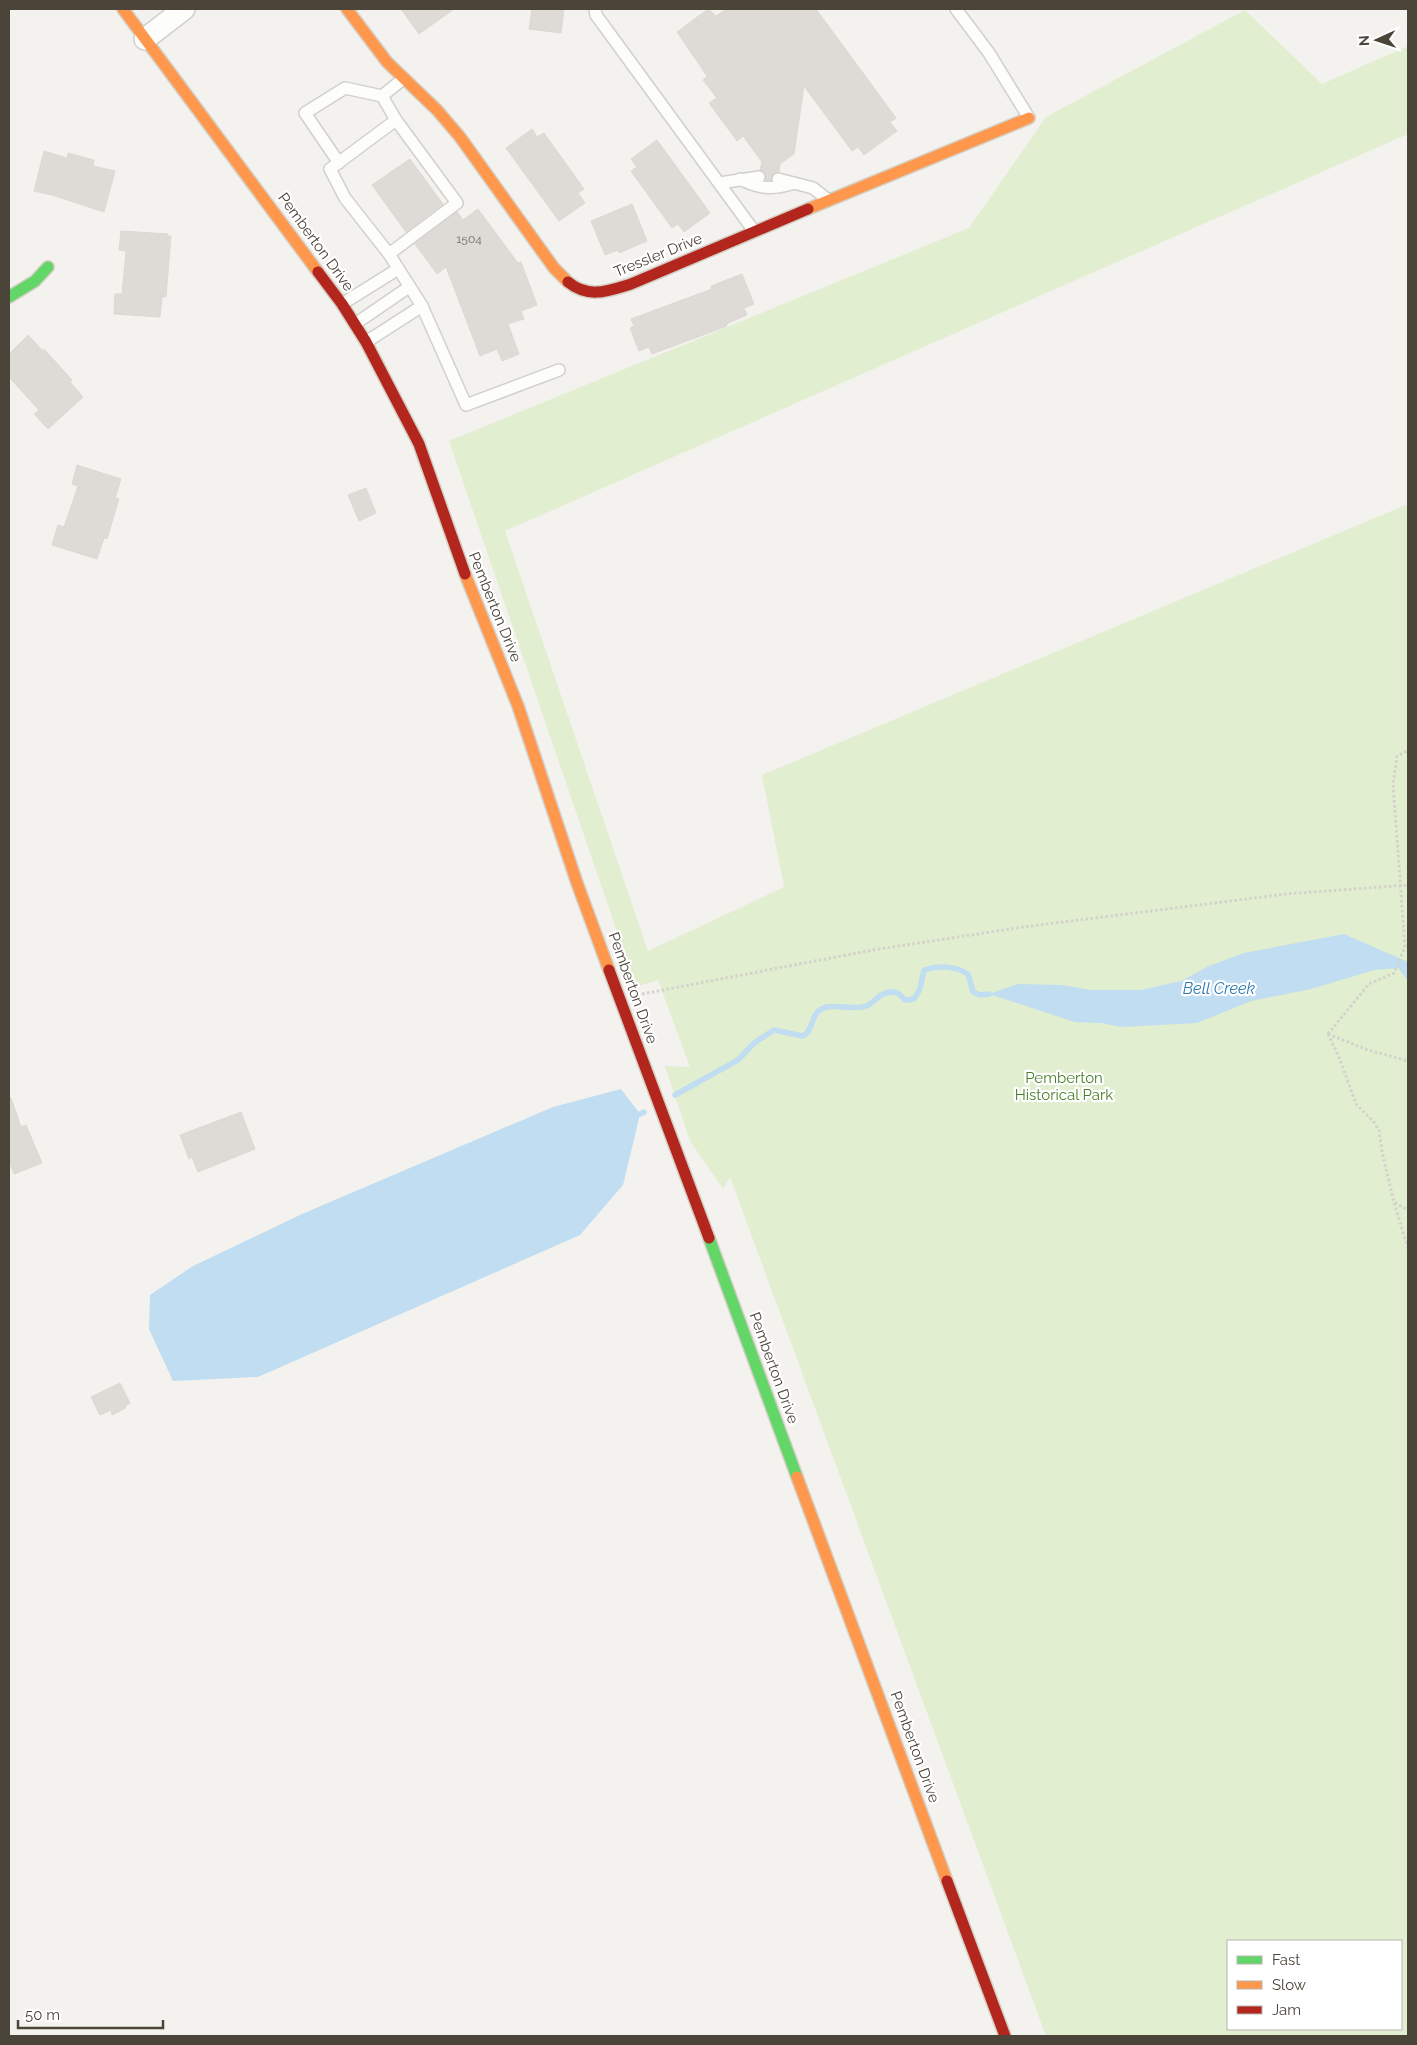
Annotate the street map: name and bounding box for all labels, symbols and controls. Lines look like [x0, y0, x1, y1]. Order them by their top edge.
north arrow [1352, 15, 1402, 65]
text: N [1356, 35, 1372, 46]
street label: Pemberton Drive [274, 189, 358, 295]
street label: Tressler Drive [611, 229, 705, 281]
house number: 1504 [456, 232, 482, 246]
street label: Pemberton Drive [465, 549, 525, 665]
street label: Pemberton Drive [604, 930, 662, 1046]
water label: Bell Creek [1183, 979, 1256, 998]
park label: Pemberton Historical Park [1015, 1069, 1113, 1104]
street label: Pemberton Drive [745, 1310, 803, 1426]
street label: Pemberton Drive [886, 1689, 944, 1805]
legend [1227, 1940, 1402, 2030]
text: Fast [1272, 1951, 1300, 1969]
text: Slow [1272, 1976, 1306, 1994]
scale bar [18, 1998, 162, 2030]
text: Jam [1272, 2001, 1301, 2019]
text: 50 m [25, 2006, 60, 2024]

